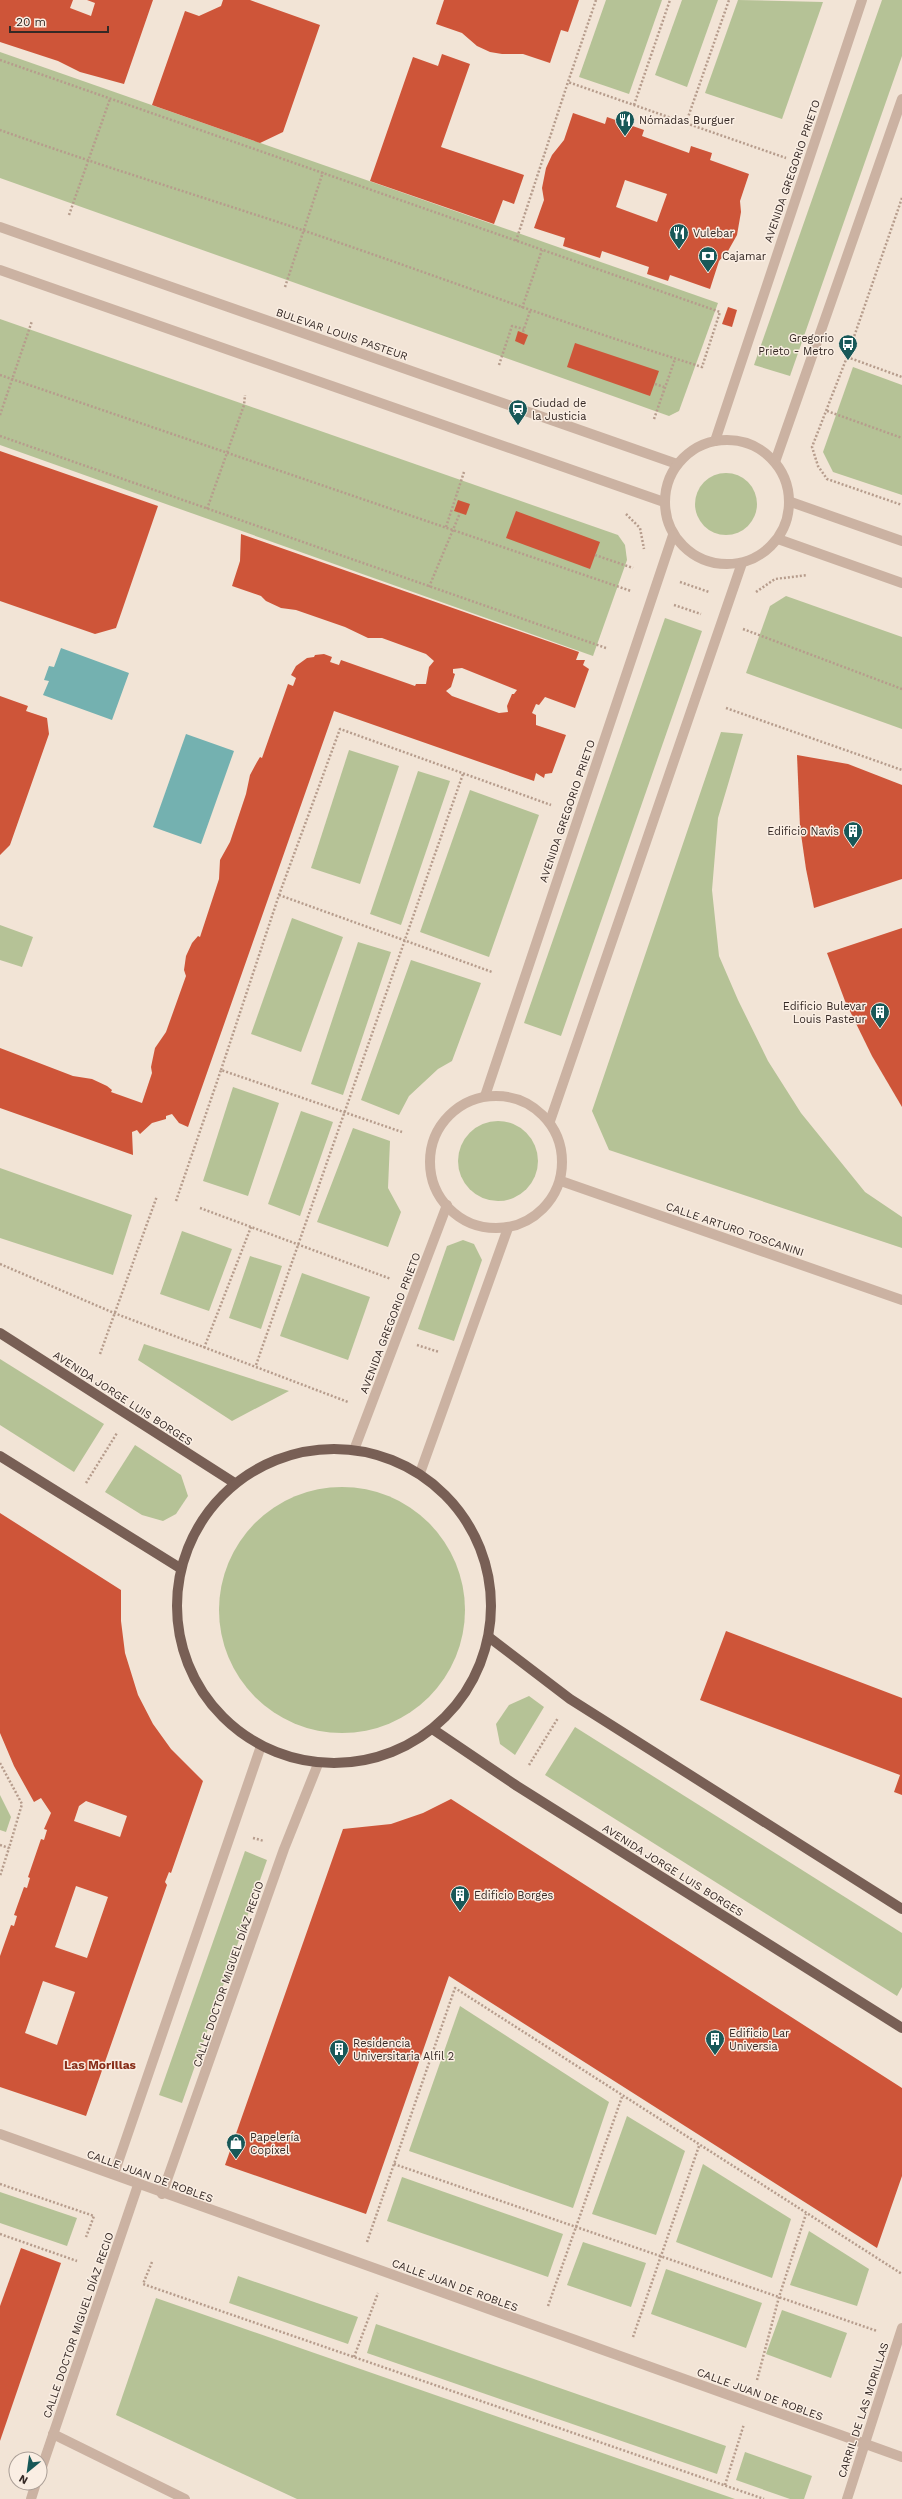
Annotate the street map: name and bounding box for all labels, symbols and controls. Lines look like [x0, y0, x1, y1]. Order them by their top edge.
scale bar [10, 8, 108, 34]
text: 20 m [16, 15, 46, 29]
street label: AVENIDA GREGORIO PRIETO [762, 98, 823, 244]
restaurant icon: Nómadas Burguer [614, 109, 636, 137]
place label: Nómadas Burguer [639, 114, 735, 127]
restaurant icon: Vulebar [668, 222, 690, 250]
place label: Vulebar [693, 227, 734, 240]
bank icon: Cajamar [697, 245, 719, 273]
place label: Cajamar [722, 250, 767, 263]
street label: BULEVAR LOUIS PASTEUR [274, 306, 409, 363]
place label: Gregorio Prieto - Metro [758, 332, 834, 358]
bus stop icon: Gregorio Prieto - Metro [837, 333, 859, 361]
place label: Ciudad de la Justicia [532, 397, 586, 423]
station icon: Ciudad de la Justicia [507, 398, 529, 426]
street label: AVENIDA GREGORIO PRIETO [537, 738, 598, 884]
building icon: Edificio Navis [842, 820, 864, 848]
place label: Edificio Navis [767, 825, 839, 838]
place label: Edificio Bulevar Louis Pasteur [783, 1000, 867, 1026]
building icon: Edificio Bulevar Louis Pasteur [869, 1001, 891, 1029]
street label: CALLE ARTURO TOSCANINI [664, 1200, 806, 1259]
street label: AVENIDA GREGORIO PRIETO [357, 1251, 423, 1396]
street label: AVENIDA JORGE LUIS BORGES [51, 1348, 195, 1448]
street label: AVENIDA JORGE LUIS BORGES [600, 1822, 745, 1919]
street label: CALLE DOCTOR MIGUEL DÍAZ RECIO [189, 1879, 267, 2069]
building icon: Edificio Borges [449, 1884, 471, 1912]
place label: Edificio Borges [474, 1889, 554, 1902]
place label: Edificio Lar Universia [729, 2027, 790, 2053]
building icon: Edificio Lar Universia [704, 2028, 726, 2056]
place label: Residencia Universitaria Alfil 2 [353, 2037, 454, 2063]
building icon: Residencia Universitaria Alfil 2 [328, 2038, 350, 2066]
district label: Las Morillas [64, 2058, 137, 2072]
place label: Papelería Copíxel [250, 2131, 300, 2157]
shop icon: Papelería Copíxel [225, 2132, 247, 2160]
street label: CALLE JUAN DE ROBLES [85, 2148, 215, 2205]
street label: CALLE DOCTOR MIGUEL DÍAZ RECIO [39, 2230, 117, 2420]
street label: CALLE JUAN DE ROBLES [390, 2257, 520, 2314]
street label: CARRIL DE LAS MORILLAS [835, 2341, 892, 2479]
street label: CALLE JUAN DE ROBLES [695, 2366, 825, 2423]
north arrow [8, 2451, 48, 2491]
text: N [17, 2472, 30, 2487]

